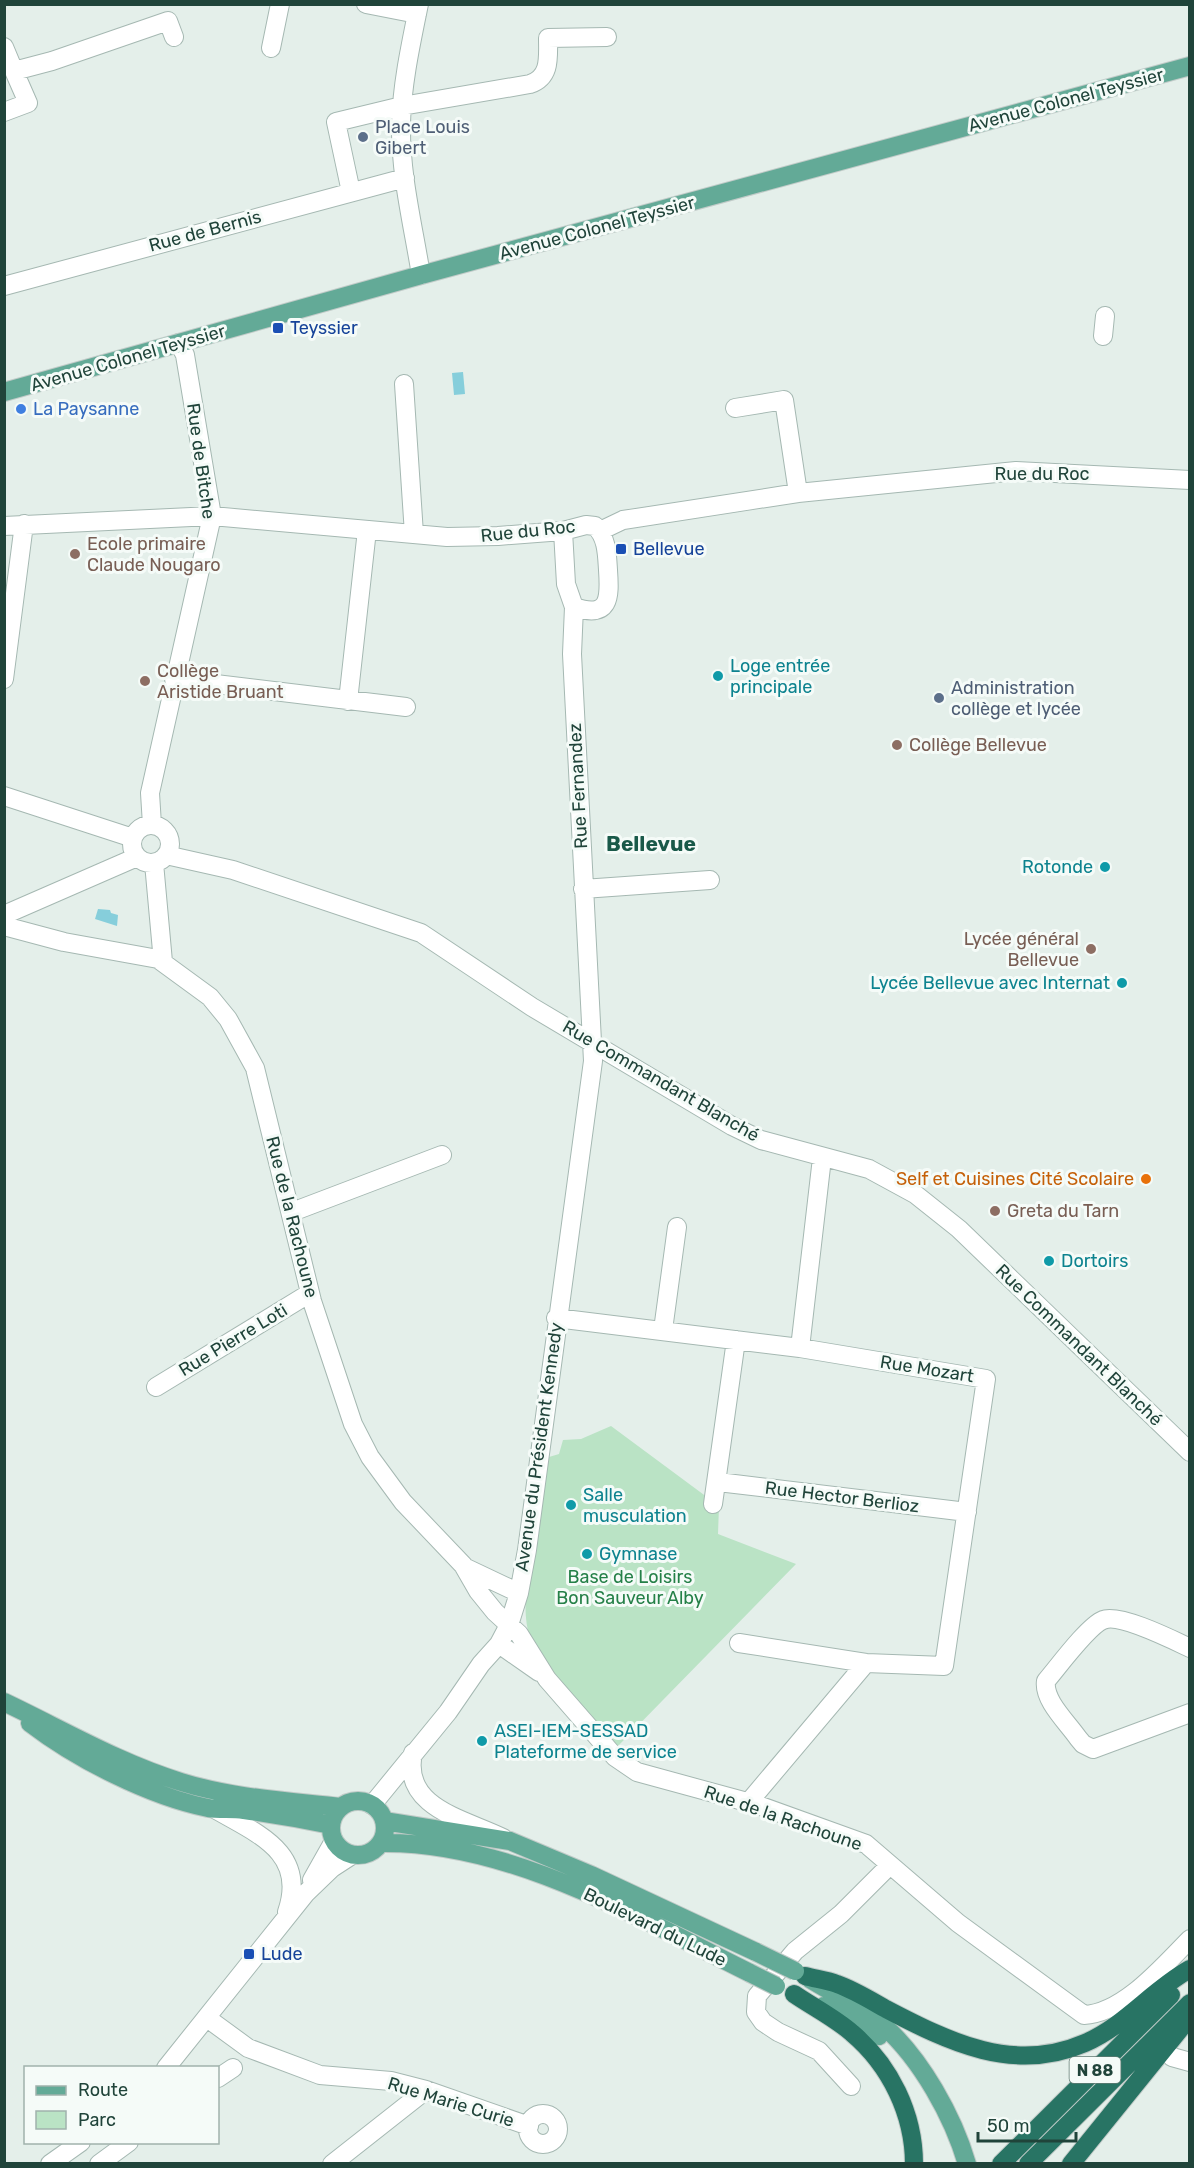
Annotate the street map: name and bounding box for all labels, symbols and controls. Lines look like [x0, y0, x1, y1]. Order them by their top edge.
street label: Avenue Colonel Teyssier [966, 63, 1166, 137]
place label: Place Louis Gibert [375, 116, 470, 159]
marker: Place Louis Gibert [356, 130, 370, 144]
street label: Avenue Colonel Teyssier [497, 191, 697, 265]
street label: Rue de Bernis [146, 205, 264, 257]
place label: Teyssier [290, 317, 358, 339]
street label: Avenue Colonel Teyssier [28, 320, 228, 396]
marker: Teyssier [271, 321, 285, 335]
place label: La Paysanne [33, 398, 139, 420]
marker: La Paysanne [14, 402, 28, 416]
street label: Rue de Bitche [182, 402, 220, 520]
street label: Rue du Roc [994, 463, 1090, 485]
street label: Rue du Roc [480, 515, 576, 547]
place label: Ecole primaire Claude Nougaro [87, 533, 221, 576]
place label: Bellevue [633, 538, 705, 560]
marker: Bellevue [614, 542, 628, 556]
marker: Ecole primaire Claude Nougaro [68, 547, 82, 561]
place label: Loge entrée principale [730, 655, 830, 698]
place label: Collège Aristide Bruant [157, 660, 283, 703]
marker: Loge entrée principale [711, 669, 725, 683]
marker: Collège Aristide Bruant [138, 674, 152, 688]
place label: Administration collège et lycée [951, 677, 1081, 720]
marker: Administration collège et lycée [932, 691, 946, 705]
street label: Rue Fernandez [564, 722, 592, 850]
place label: Collège Bellevue [909, 734, 1047, 756]
marker: Collège Bellevue [890, 738, 904, 752]
district label: Bellevue [606, 831, 696, 856]
place label: Rotonde [1022, 856, 1093, 878]
marker: Rotonde [1098, 860, 1112, 874]
place label: Lycée général Bellevue [964, 928, 1079, 971]
marker: Lycée général Bellevue [1084, 942, 1098, 956]
place label: Lycée Bellevue avec Internat [870, 972, 1110, 994]
marker: Lycée Bellevue avec Internat [1115, 976, 1129, 990]
street label: Rue Commandant Blanché [559, 1016, 763, 1146]
street label: Rue de la Rachoune [261, 1134, 323, 1300]
place label: Self et Cuisines Cité Scolaire [896, 1168, 1134, 1190]
marker: Self et Cuisines Cité Scolaire [1139, 1172, 1153, 1186]
place label: Greta du Tarn [1007, 1200, 1119, 1222]
marker: Greta du Tarn [988, 1204, 1002, 1218]
place label: Dortoirs [1061, 1250, 1128, 1272]
marker: Dortoirs [1042, 1254, 1056, 1268]
street label: Rue Commandant Blanché [991, 1260, 1167, 1430]
street label: Rue Pierre Loti [175, 1299, 291, 1381]
street label: Avenue du Président Kennedy [511, 1321, 567, 1573]
street label: Rue Mozart [879, 1351, 975, 1387]
street label: Rue Hector Berlioz [764, 1477, 920, 1517]
place label: Salle musculation [583, 1484, 687, 1527]
marker: Salle musculation [564, 1498, 578, 1512]
place label: Gymnase [599, 1543, 677, 1565]
marker: Gymnase [580, 1547, 594, 1561]
park label: Base de Loisirs Bon Sauveur Alby [556, 1566, 704, 1609]
place label: ASEI-IEM-SESSAD Plateforme de service [494, 1720, 677, 1763]
marker: ASEI-IEM-SESSAD Plateforme de service [475, 1734, 489, 1748]
street label: Rue de la Rachoune [701, 1781, 865, 1855]
street label: Boulevard du Lude [580, 1883, 730, 1971]
place label: Lude [261, 1943, 302, 1965]
marker: Lude [242, 1947, 256, 1961]
road number: N 88 [1070, 2057, 1120, 2083]
legend [24, 2066, 219, 2144]
street label: Rue Marie Curie [385, 2072, 517, 2132]
text: Route [78, 2079, 128, 2101]
scale bar [978, 2105, 1076, 2143]
text: Parc [78, 2109, 116, 2131]
text: 50 m [987, 2115, 1030, 2137]

